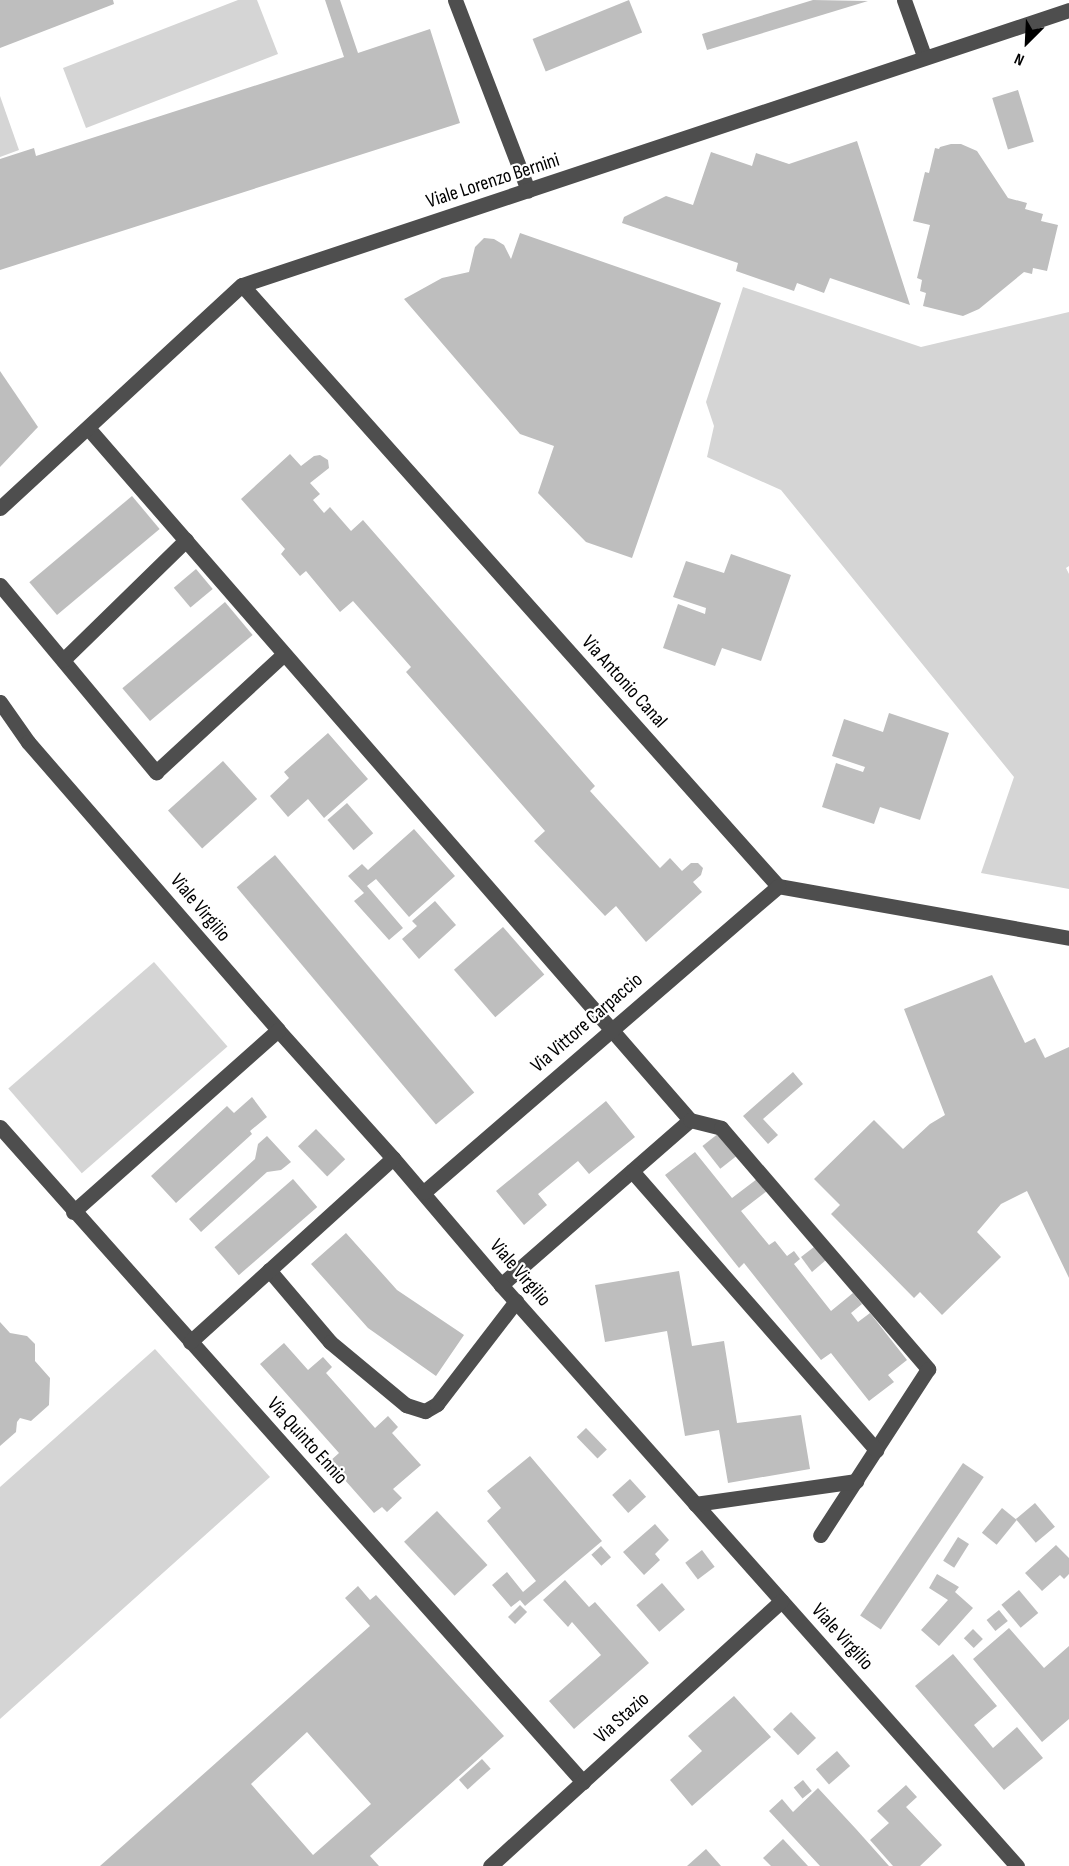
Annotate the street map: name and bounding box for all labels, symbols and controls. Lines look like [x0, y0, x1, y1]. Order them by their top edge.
north arrow [997, 12, 1057, 72]
text: N [1012, 48, 1027, 69]
street label: Viale Lorenzo Bernini [423, 148, 563, 214]
street label: Via Antonio Canal [576, 631, 672, 733]
street label: Viale Virgilio [165, 869, 235, 947]
street label: Via Vittore Carpaccio [526, 968, 648, 1078]
street label: Viale Virgilio [484, 1235, 556, 1311]
street label: Via Quinto Ennio [262, 1392, 352, 1490]
street label: Viale Virgilio [806, 1599, 878, 1675]
street label: Via Stazio [590, 1687, 654, 1749]

